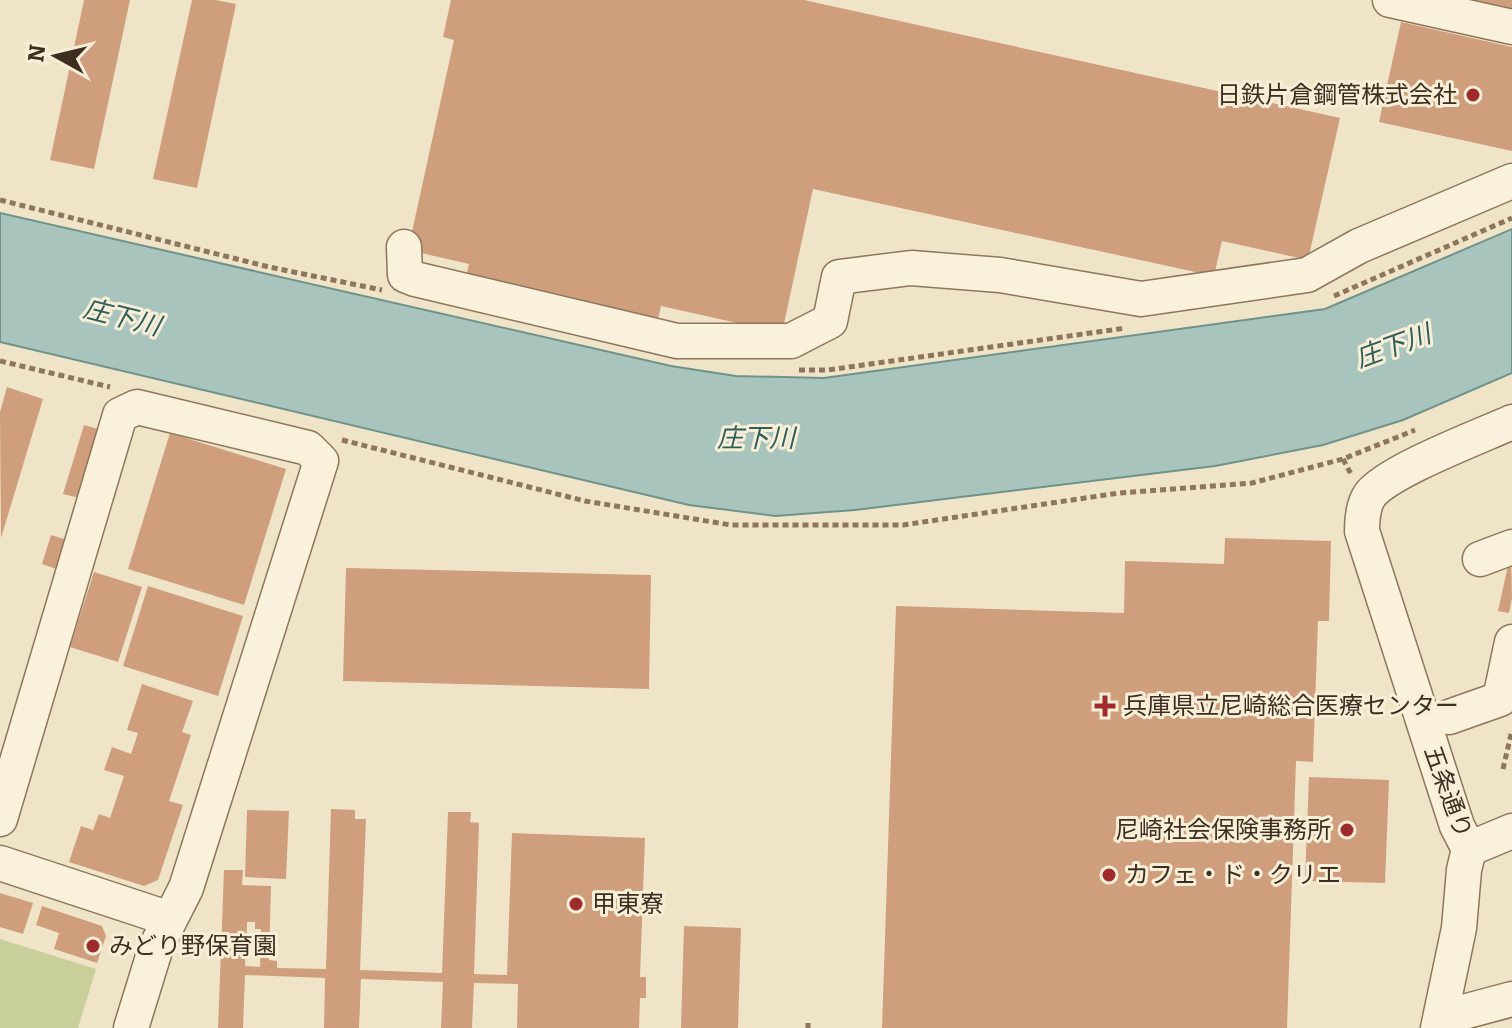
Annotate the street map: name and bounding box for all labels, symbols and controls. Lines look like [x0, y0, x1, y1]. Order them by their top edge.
north arrow [16, 16, 96, 96]
text: N [22, 43, 51, 64]
place label: 日鉄片倉鋼管株式会社 [1217, 81, 1457, 109]
marker: 日鉄片倉鋼管株式会社 [1464, 86, 1482, 104]
water label: 庄下川 [80, 293, 166, 343]
water label: 庄下川 [1351, 318, 1438, 374]
water label: 庄下川 [717, 423, 798, 454]
place label: 兵庫県立尼崎総合医療センター [1123, 692, 1459, 720]
marker: 兵庫県立尼崎総合医療センター [1094, 695, 1116, 717]
street label: 五条通り [1418, 742, 1478, 842]
place label: 尼崎社会保険事務所 [1115, 816, 1331, 844]
marker: 尼崎社会保険事務所 [1338, 821, 1356, 839]
place label: カフェ・ド・クリエ [1125, 861, 1341, 889]
marker: カフェ・ド・クリエ [1100, 866, 1118, 884]
place label: 甲東寮 [592, 890, 664, 918]
marker: 甲東寮 [567, 895, 585, 913]
place label: みどり野保育園 [109, 932, 277, 960]
marker: みどり野保育園 [84, 937, 102, 955]

